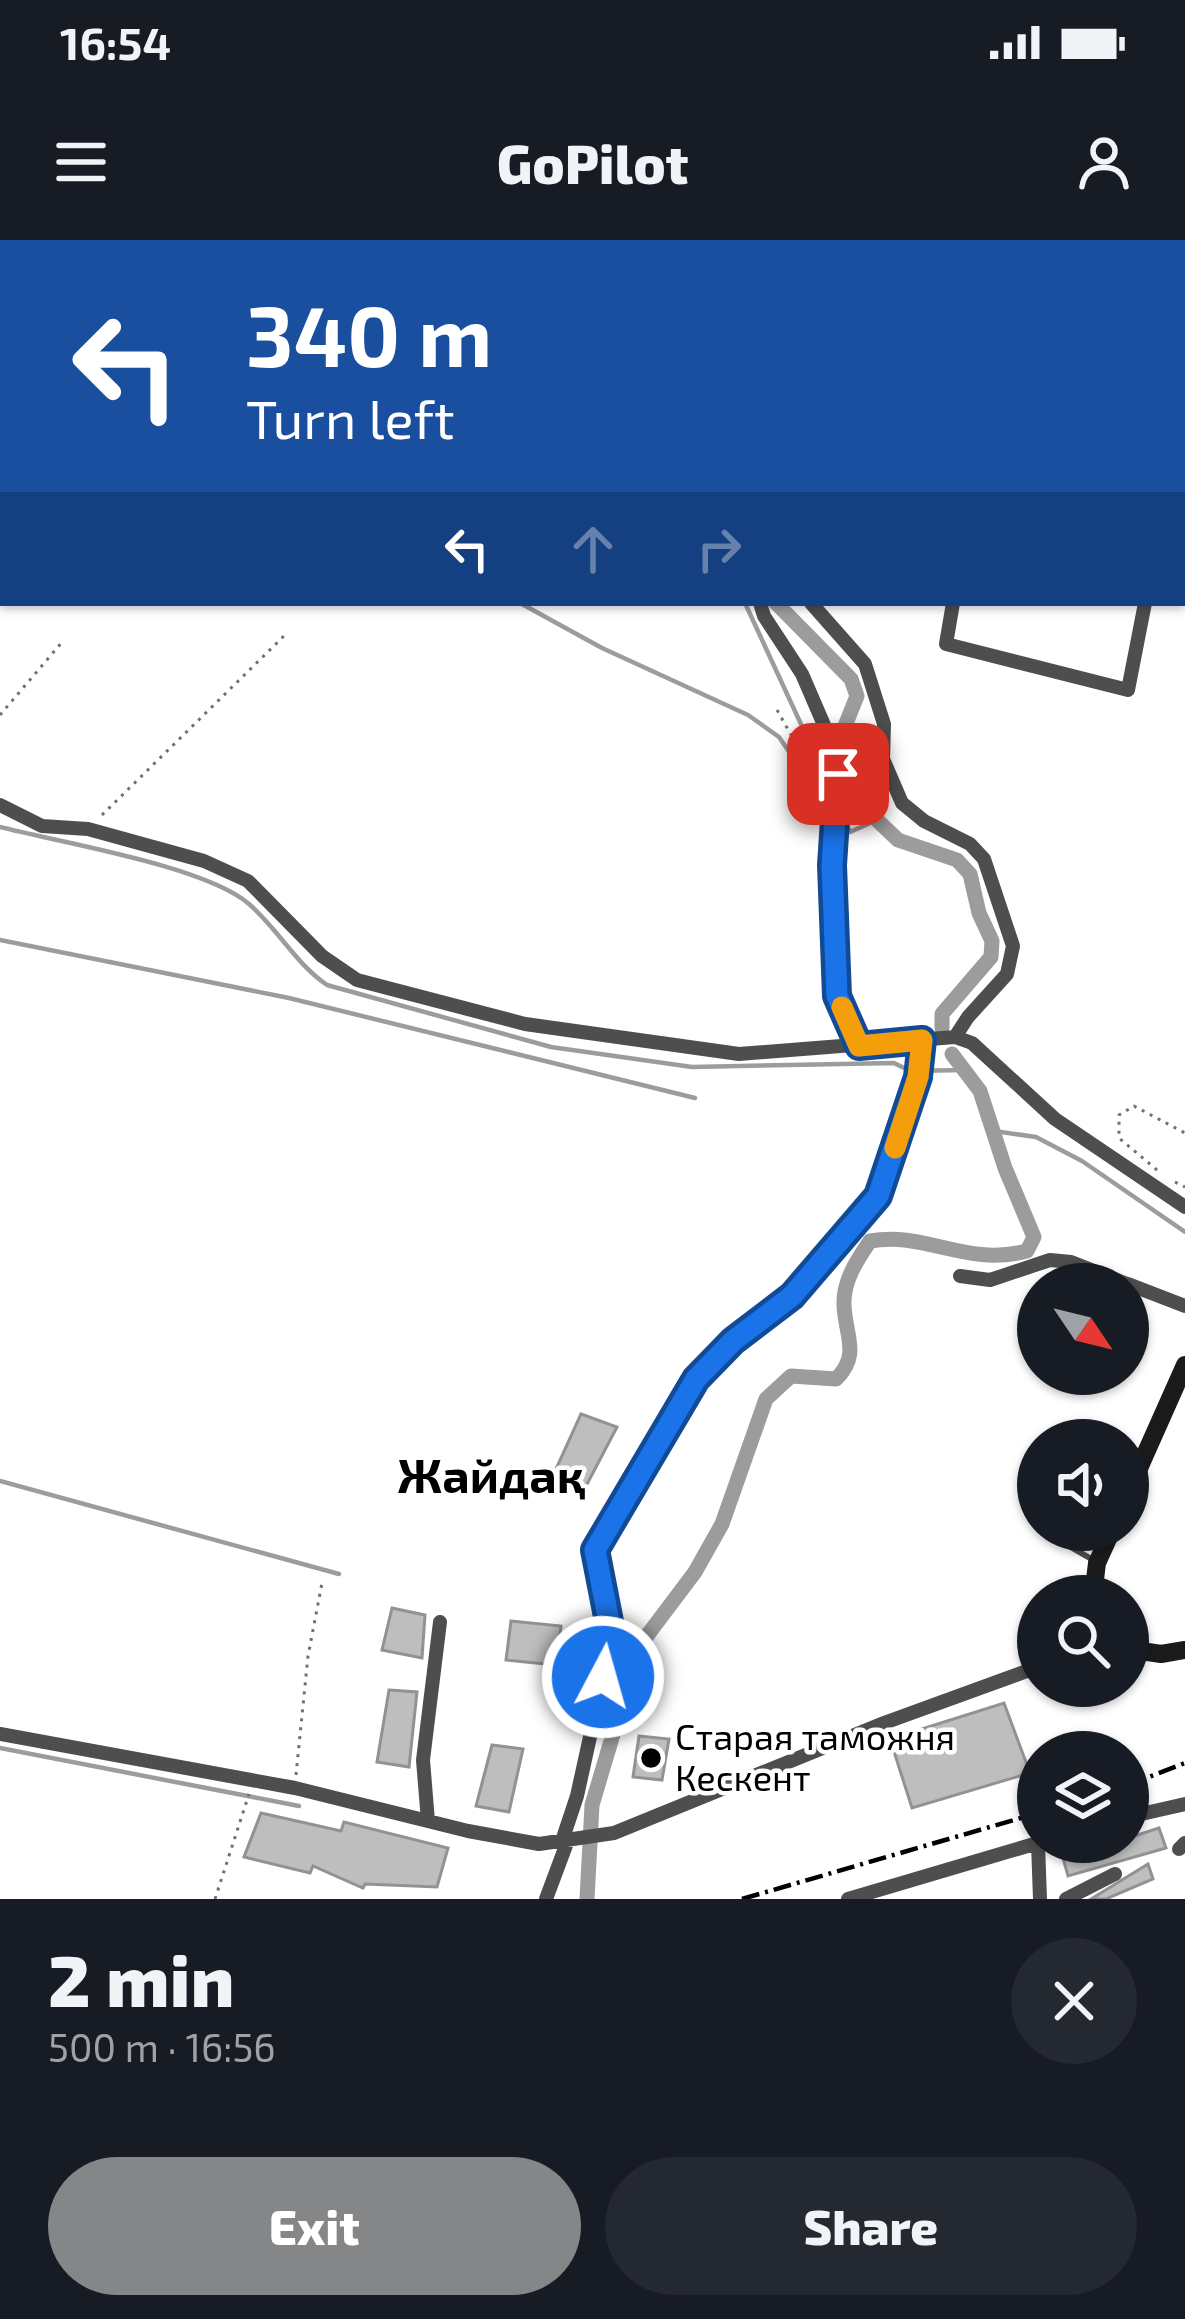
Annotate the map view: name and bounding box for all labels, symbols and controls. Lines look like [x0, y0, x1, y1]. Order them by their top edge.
text: 16:54 [60, 15, 171, 69]
icon: menu [48, 129, 114, 195]
icon: person [1071, 129, 1137, 195]
text: GoPilot [497, 130, 688, 195]
text: 340 m [246, 283, 492, 384]
icon: left [48, 288, 204, 444]
text: Turn left [246, 385, 455, 450]
icon: left [434, 516, 500, 582]
icon: ahead [560, 516, 626, 582]
icon: right [686, 516, 752, 582]
pin [787, 723, 889, 825]
icon: arrive [805, 741, 871, 807]
north arrow [1017, 1263, 1149, 1395]
map controls [1017, 1263, 1149, 1863]
button: sound [1017, 1419, 1149, 1551]
district label: Жайдақ [397, 1445, 586, 1503]
button: search [1017, 1575, 1149, 1707]
position arrow [540, 1614, 666, 1740]
place label: Старая таможня Кескент [675, 1714, 955, 1798]
button: layers [1017, 1731, 1149, 1863]
marker: Старая таможня Кескент [638, 1745, 664, 1771]
text: 2 min [48, 1935, 234, 2021]
button: close [1011, 1938, 1137, 2064]
text: 500 m · 16:56 [48, 2023, 276, 2070]
button: Exit [48, 2157, 581, 2295]
button: Share [605, 2157, 1137, 2295]

